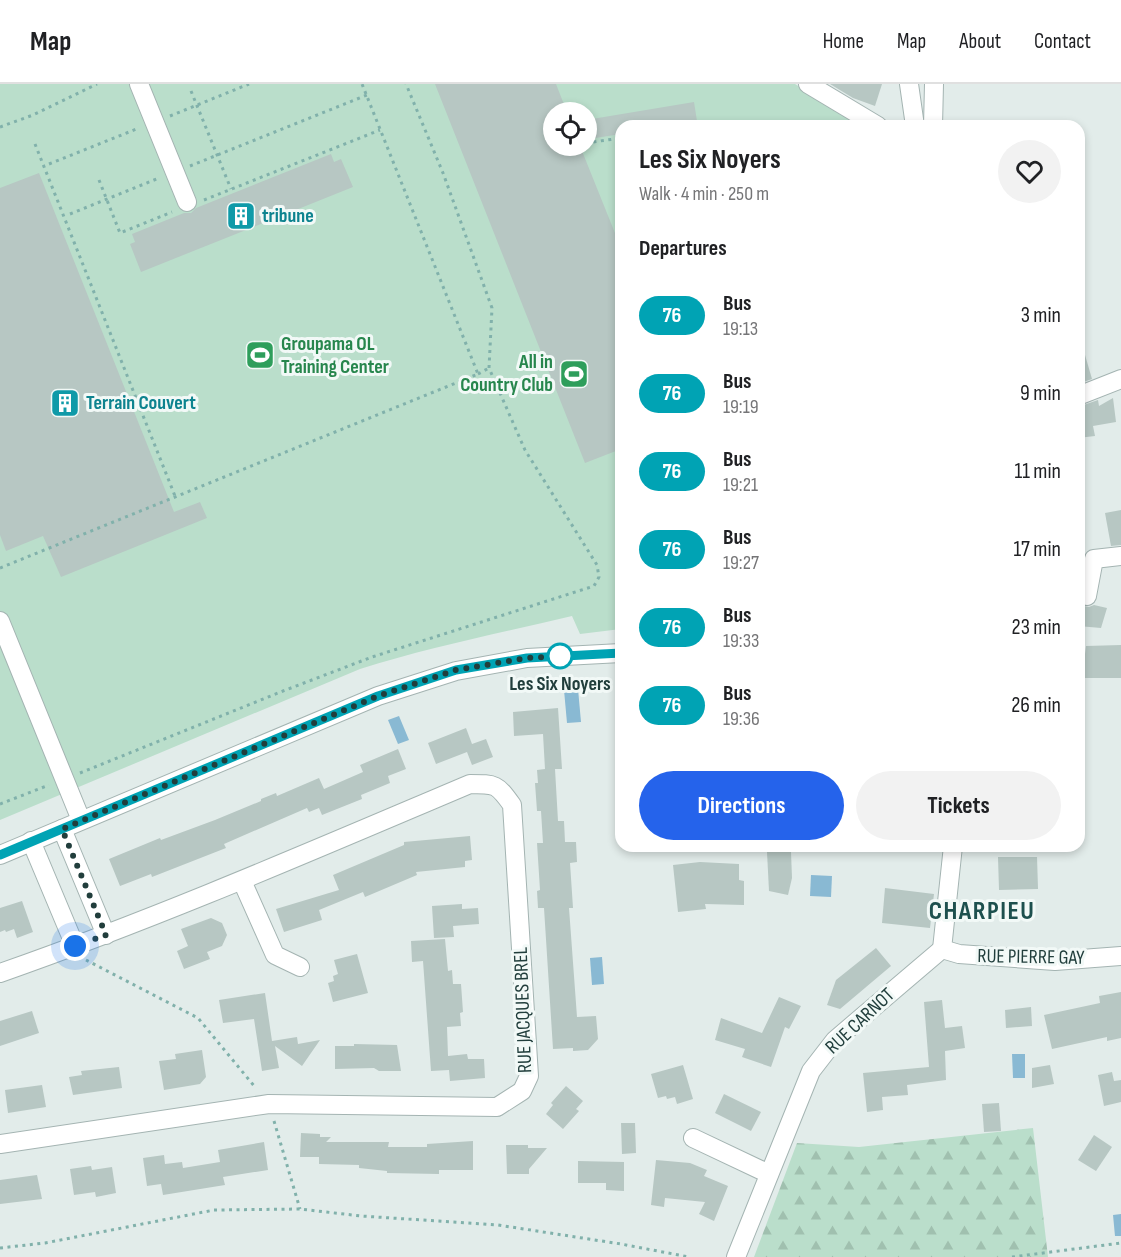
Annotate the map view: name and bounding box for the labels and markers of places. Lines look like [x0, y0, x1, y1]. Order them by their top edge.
building icon: tribune [225, 200, 257, 232]
place label: tribune [262, 204, 314, 228]
place label: Groupama OL Training Center [281, 332, 389, 379]
sports icon: Groupama OL Training Center [244, 339, 276, 371]
place label: All in Country Club [460, 350, 553, 397]
sports icon: All in Country Club [558, 358, 590, 390]
building icon: Terrain Couvert [49, 387, 81, 419]
place label: Terrain Couvert [86, 391, 196, 415]
marker: Les Six Noyers [547, 643, 573, 669]
place label: Les Six Noyers [509, 672, 611, 696]

